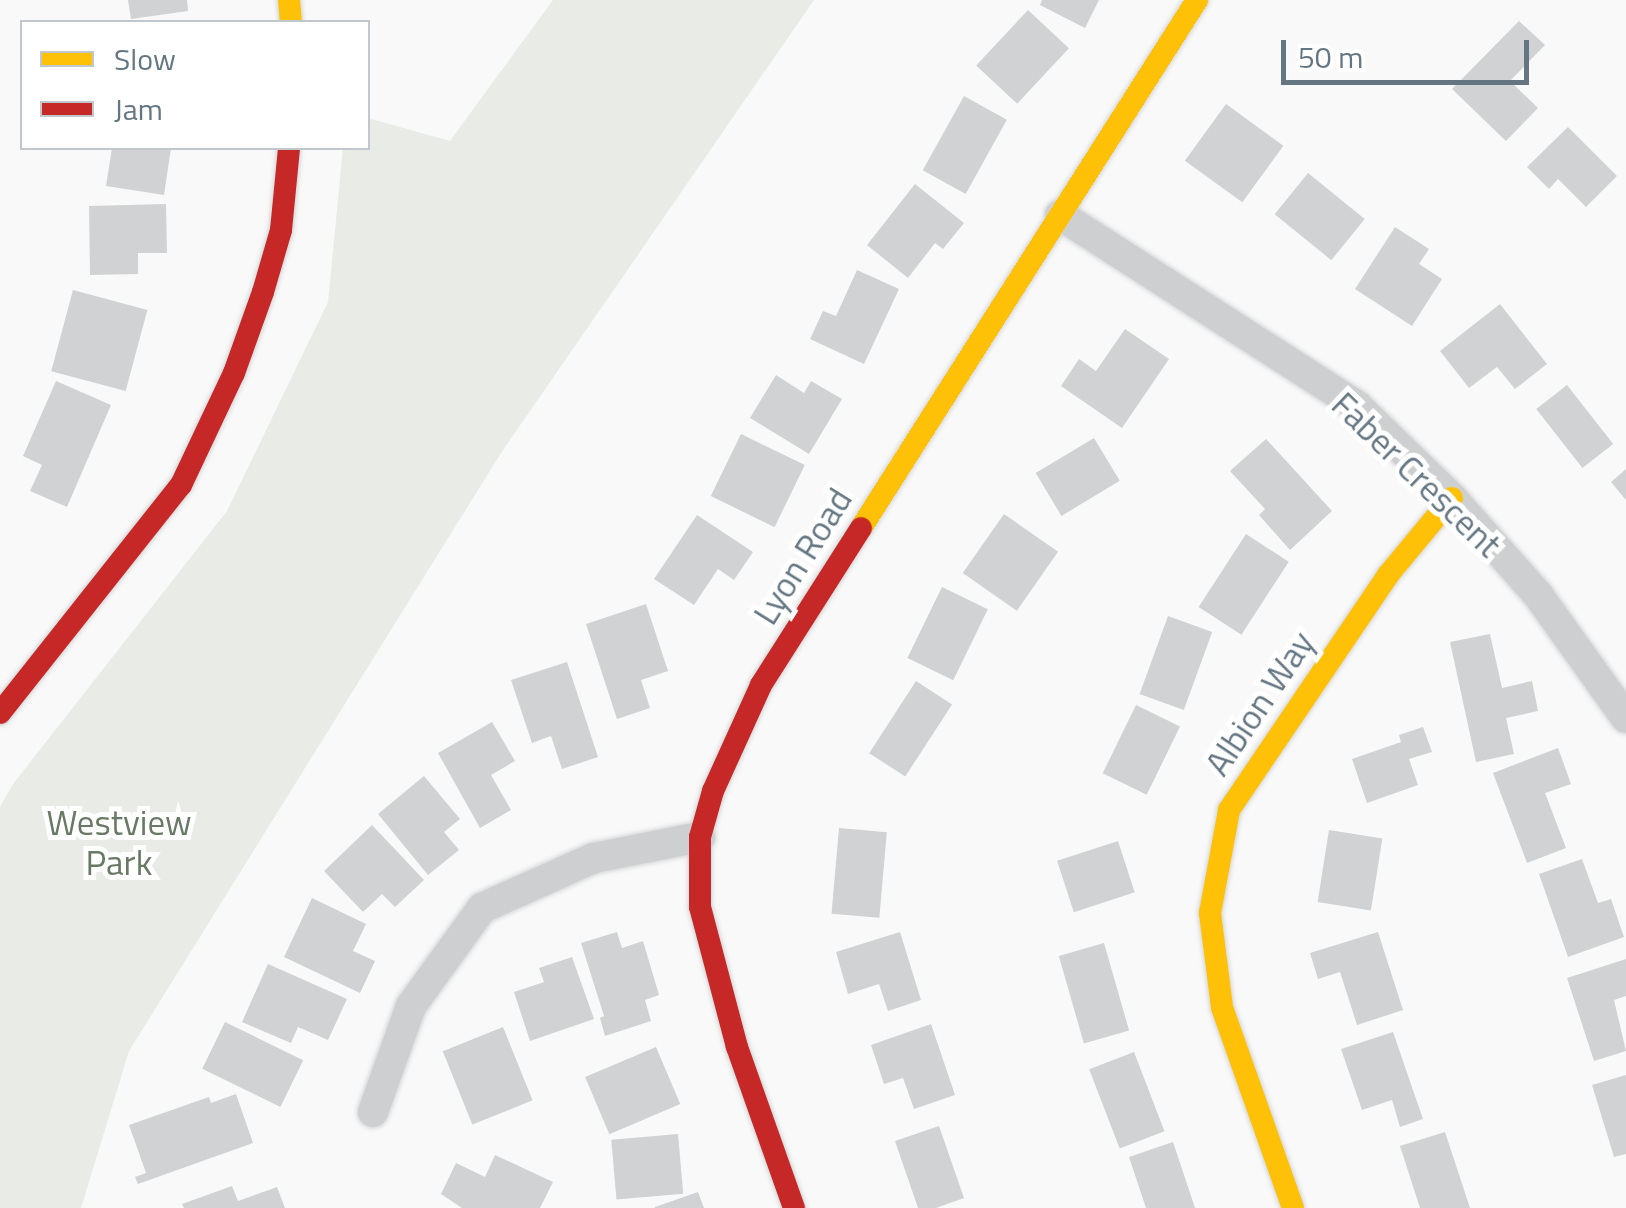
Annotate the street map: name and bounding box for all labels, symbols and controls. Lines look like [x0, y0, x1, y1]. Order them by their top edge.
legend [20, 20, 370, 150]
scale bar [1286, 20, 1534, 82]
text: 50 m [1298, 34, 1363, 80]
text: Slow [114, 36, 176, 82]
text: Jam [114, 86, 163, 132]
street label: Faber Crescent [1324, 383, 1510, 565]
street label: Lyon Road [744, 480, 860, 632]
street label: Albion Way [1196, 623, 1322, 783]
park label: Westview Park [46, 801, 192, 883]

